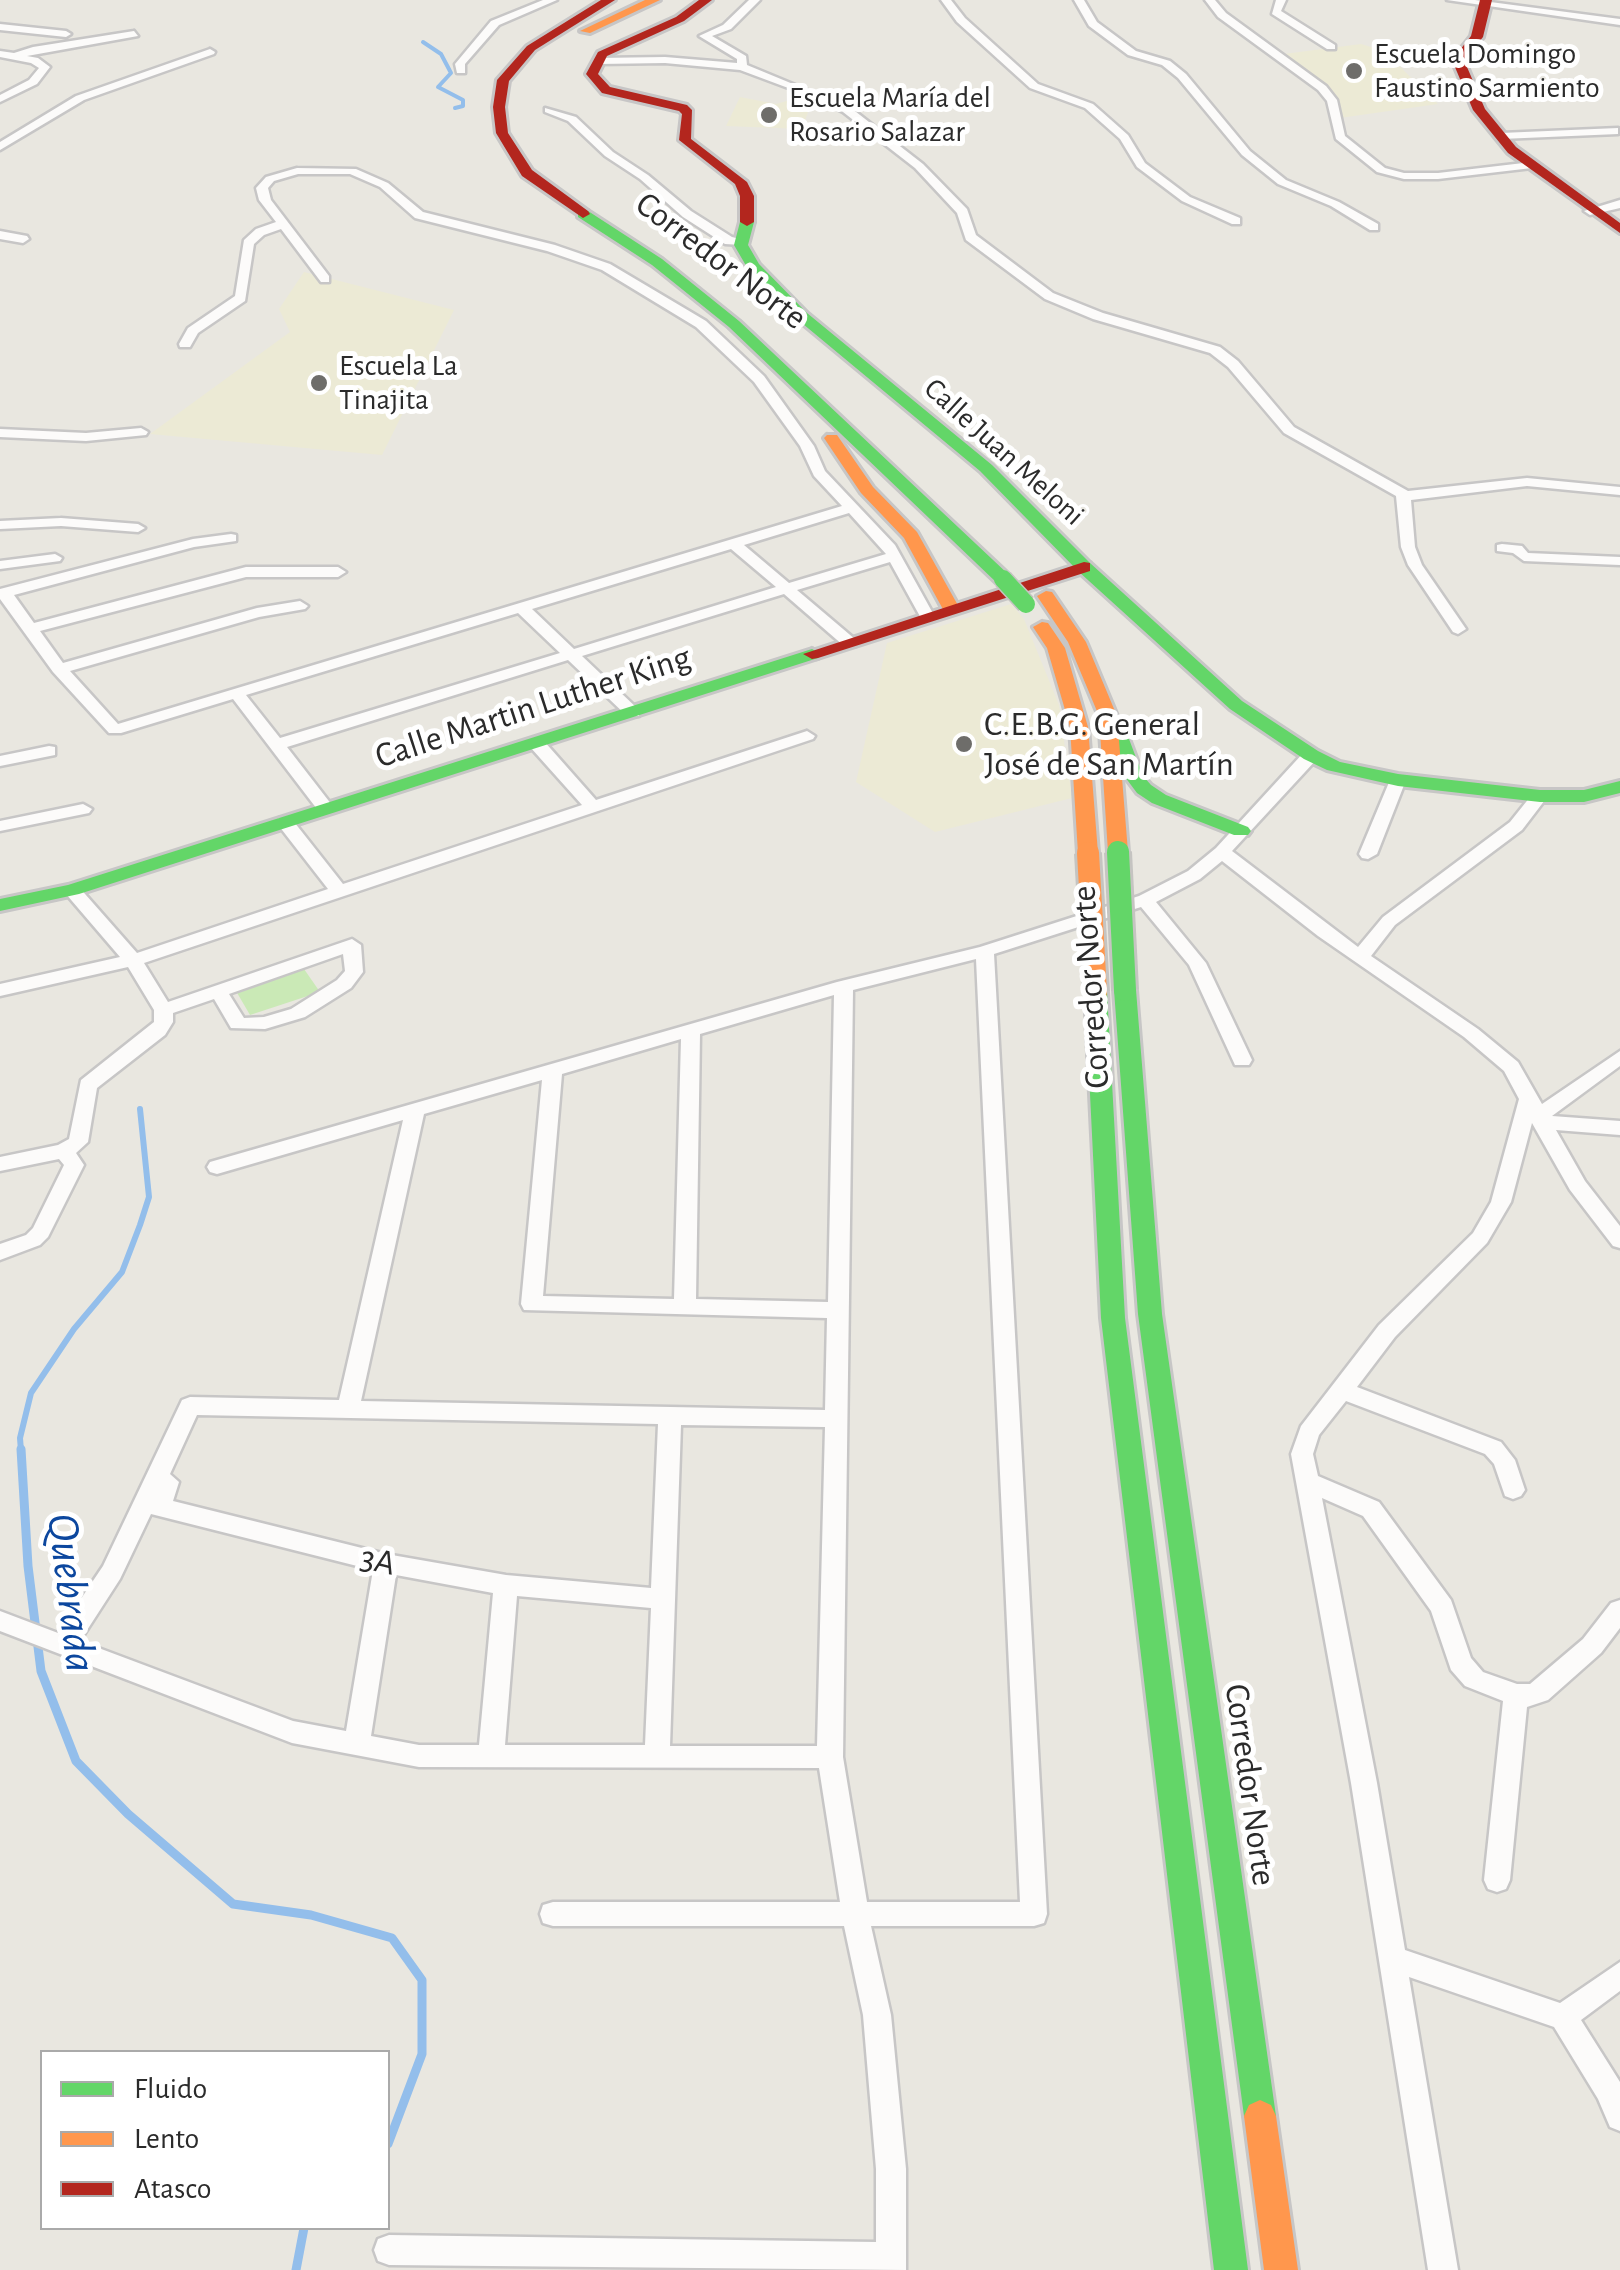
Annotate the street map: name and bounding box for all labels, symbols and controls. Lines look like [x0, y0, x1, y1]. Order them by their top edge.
place label: Escuela Domingo Faustino Sarmiento [1374, 36, 1600, 106]
marker: Escuela Domingo Faustino Sarmiento [1343, 60, 1365, 82]
place label: Escuela María del Rosario Salazar [789, 80, 991, 150]
marker: Escuela María del Rosario Salazar [758, 104, 780, 126]
street label: Corredor Norte [627, 183, 815, 339]
place label: Escuela La Tinajita [339, 348, 458, 418]
street label: Calle Juan Meloni [917, 371, 1091, 533]
marker: Escuela La Tinajita [308, 372, 330, 394]
street label: Calle Martin Luther King [370, 636, 696, 778]
place label: C.E.B.G. General José de San Martín [984, 703, 1234, 785]
marker: C.E.B.G. General José de San Martín [953, 733, 975, 755]
street label: Corredor Norte [1063, 884, 1119, 1090]
water label: Quebrada [34, 1511, 108, 1675]
street label: 3A [356, 1537, 400, 1585]
street label: Corredor Norte [1215, 1681, 1285, 1889]
legend [40, 2050, 390, 2230]
text: Fluido [134, 2074, 207, 2104]
text: Lento [134, 2124, 199, 2154]
text: Atasco [134, 2174, 212, 2204]

